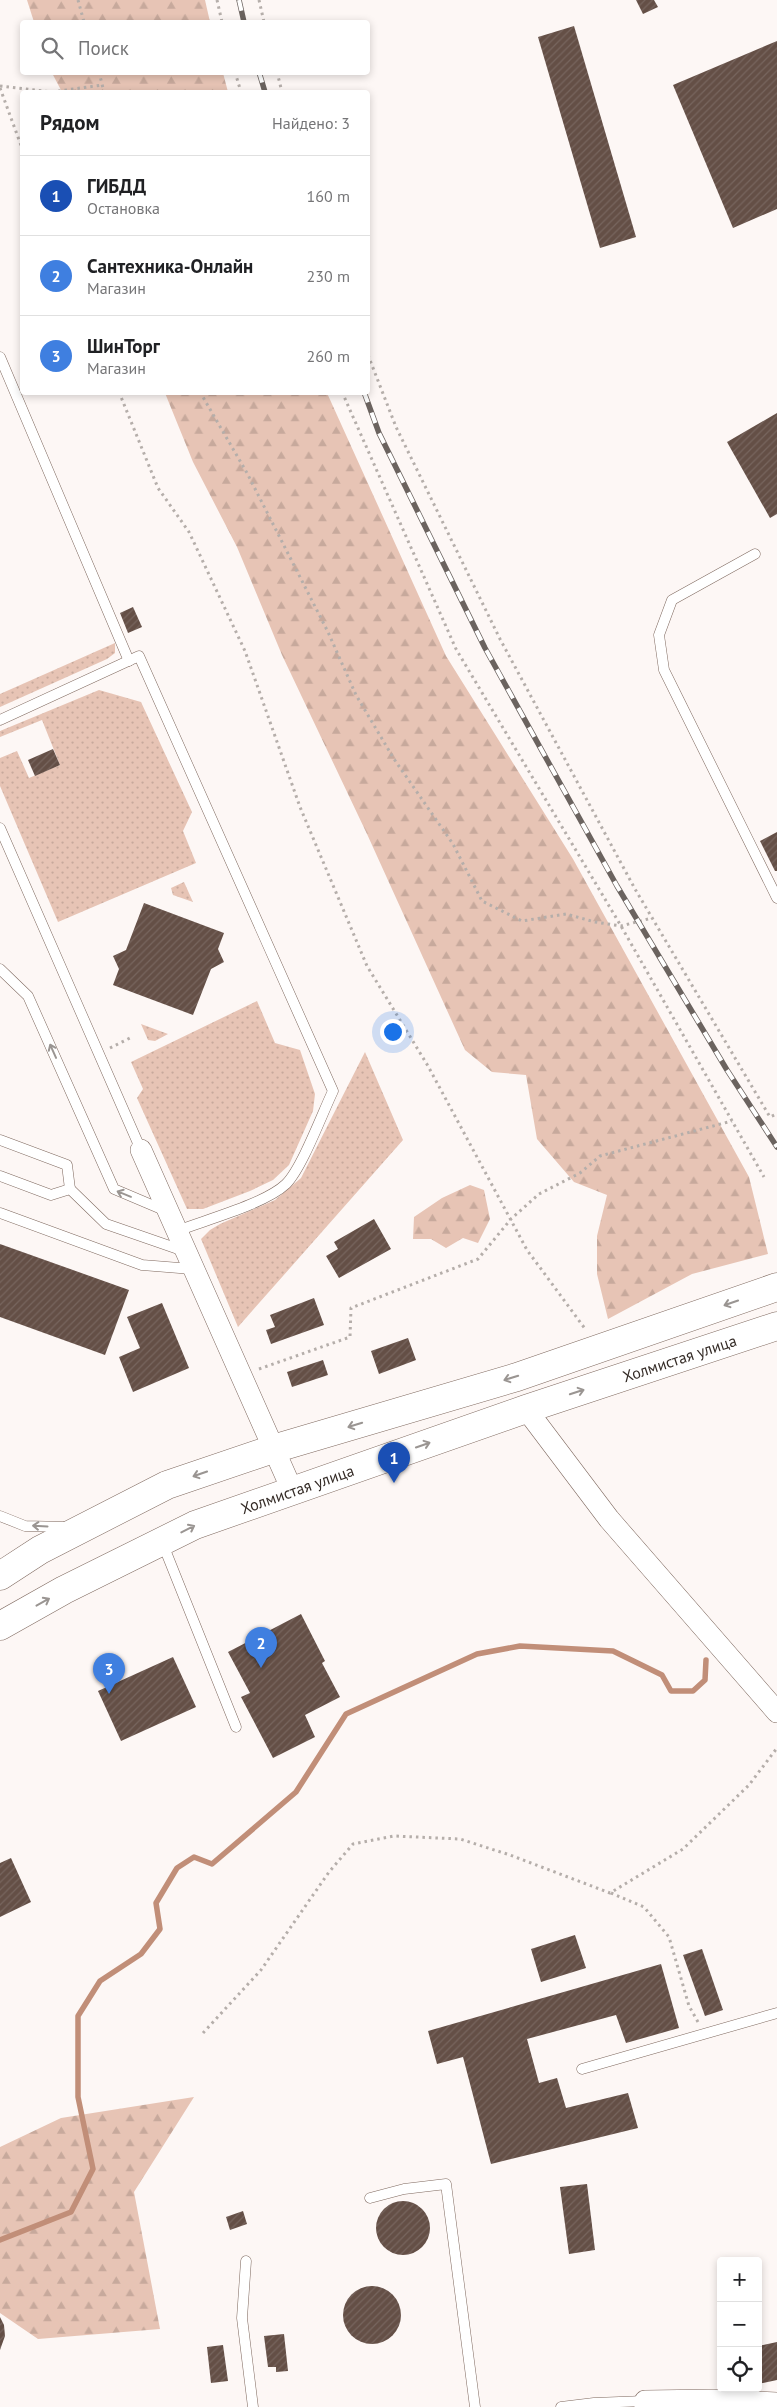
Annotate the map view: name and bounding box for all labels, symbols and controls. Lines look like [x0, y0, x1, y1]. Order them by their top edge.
search box [20, 20, 370, 75]
icon: search [38, 34, 66, 62]
text: Поиск [78, 36, 129, 60]
text: Рядом [40, 109, 99, 136]
text: Найдено: 3 [272, 113, 350, 133]
text: ГИБДД [87, 174, 146, 198]
text: 1 [51, 186, 61, 206]
text: 160 m [307, 186, 350, 206]
text: Остановка [87, 198, 160, 218]
text: Сантехника-Онлайн [87, 254, 253, 278]
text: 2 [51, 266, 61, 286]
text: 230 m [307, 266, 350, 286]
text: Магазин [87, 278, 146, 298]
text: ШинТорг [87, 334, 160, 358]
text: 3 [51, 346, 61, 366]
text: 260 m [307, 346, 350, 366]
text: Магазин [87, 358, 146, 378]
your location [380, 1019, 406, 1045]
one-way arrow [47, 1044, 57, 1059]
one-way arrow [117, 1188, 132, 1198]
one-way arrow [724, 1299, 739, 1308]
street label: Холмистая улица [620, 1330, 739, 1386]
one-way arrow [503, 1374, 519, 1384]
one-way arrow [568, 1387, 584, 1396]
one-way arrow [348, 1420, 364, 1430]
one-way arrow [415, 1440, 430, 1449]
pin: 1 [378, 1442, 410, 1483]
street label: Холмистая улица [238, 1460, 357, 1518]
one-way arrow [193, 1470, 209, 1479]
one-way arrow [33, 1522, 49, 1531]
one-way arrow [180, 1524, 195, 1534]
one-way arrow [35, 1597, 50, 1607]
pin: 2 [245, 1627, 277, 1668]
pin: 3 [93, 1653, 125, 1694]
map controls [717, 2257, 762, 2392]
button: + [717, 2257, 762, 2302]
button: − [717, 2302, 762, 2347]
button: locate [717, 2347, 762, 2392]

